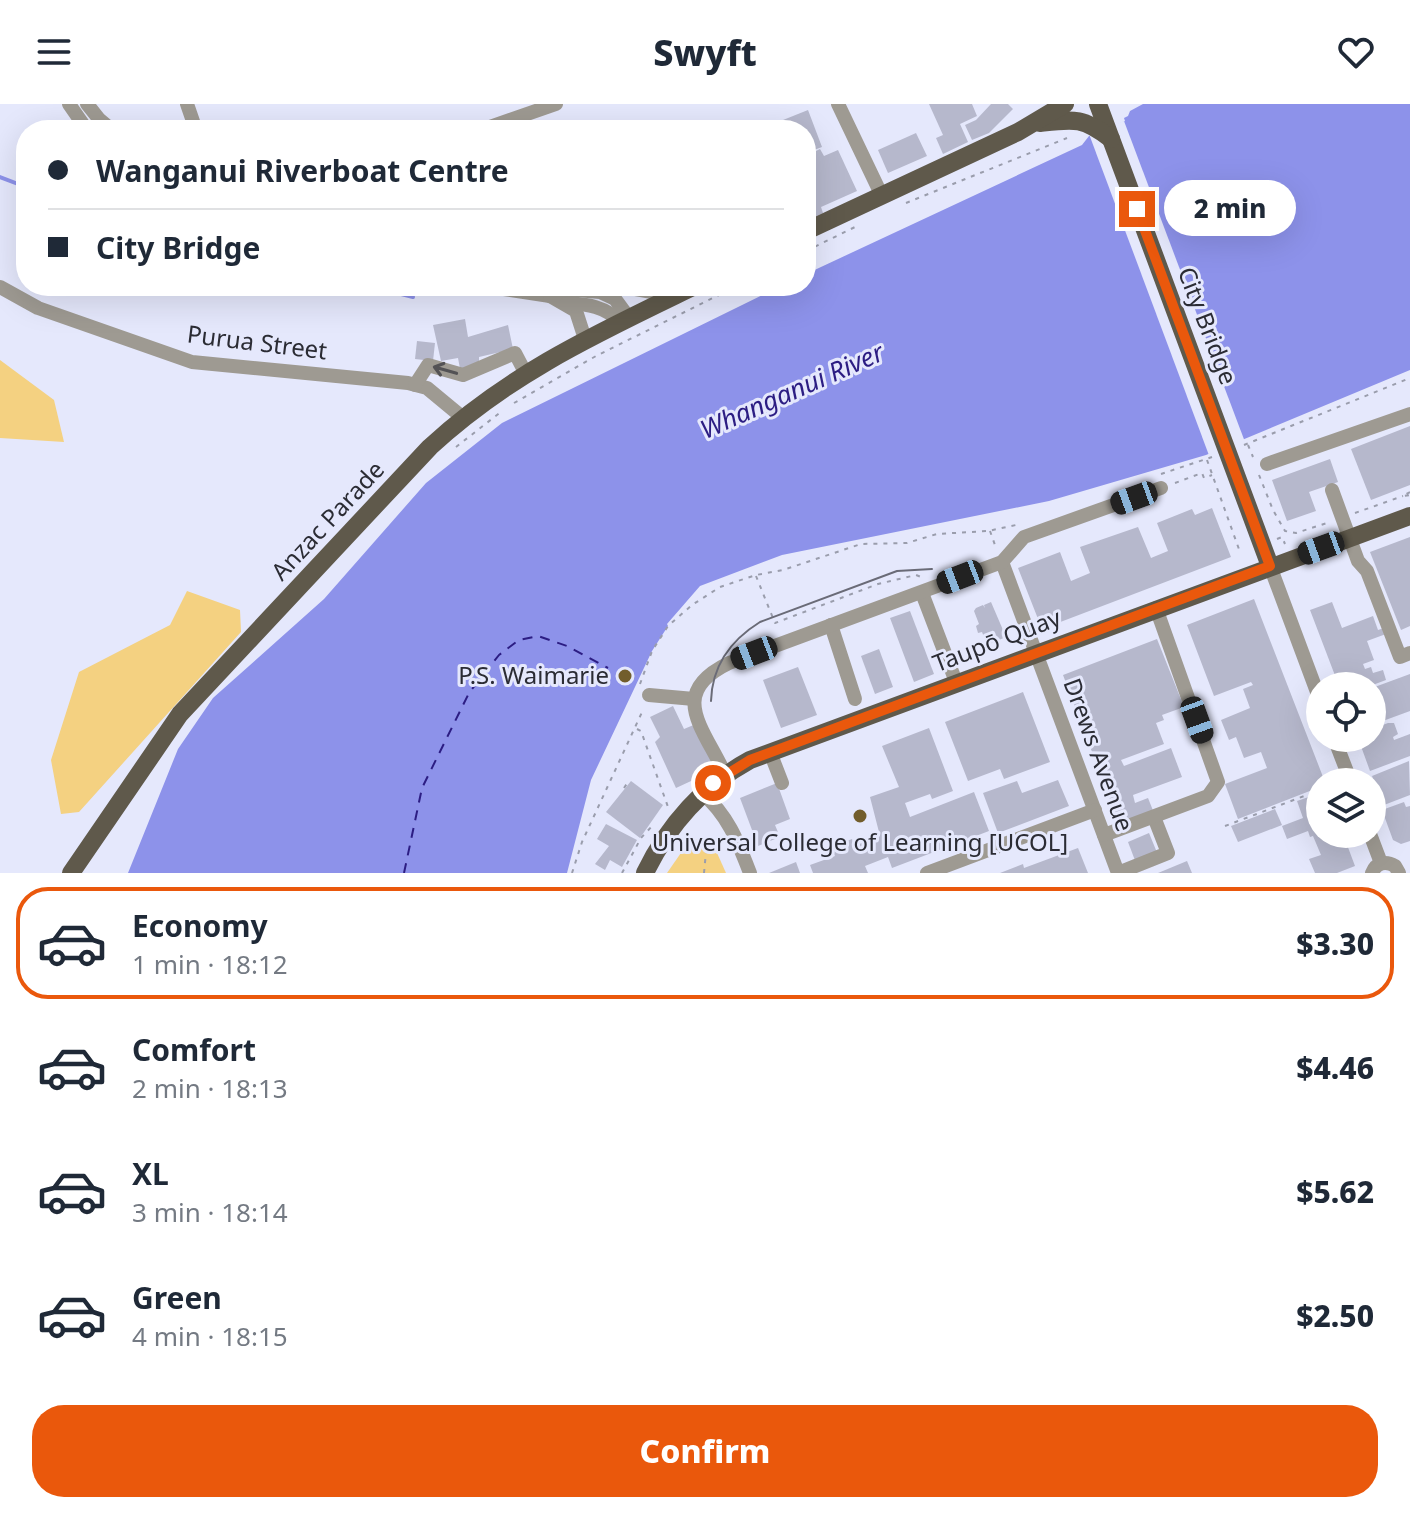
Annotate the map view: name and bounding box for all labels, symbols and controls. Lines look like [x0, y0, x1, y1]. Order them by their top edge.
text: Swyft [653, 28, 757, 77]
icon: menu [32, 30, 76, 74]
icon: heart [1334, 30, 1378, 74]
text: Wanganui Riverboat Centre [96, 150, 509, 191]
callout: 2 min [1165, 181, 1297, 237]
text: 2 min [1194, 190, 1266, 226]
route end [1119, 191, 1155, 227]
text: City Bridge [96, 227, 260, 268]
street label: City Bridge [1171, 262, 1246, 389]
street label: Purua Street [185, 317, 329, 367]
water label: Whanganui River [694, 333, 891, 447]
one-way arrow [433, 362, 459, 377]
street label: Anzac Parade [263, 453, 391, 587]
car [1107, 479, 1161, 517]
car [1294, 529, 1348, 567]
car [933, 557, 987, 597]
street label: Taupō Quay [928, 600, 1066, 679]
car [727, 633, 781, 673]
place label: P.S. Waimarie [458, 658, 609, 691]
marker: P.S. Waimarie [616, 667, 634, 685]
map controls [1306, 672, 1386, 848]
button: locate [1306, 672, 1386, 752]
street label: Drews Avenue [1056, 673, 1142, 836]
car [1178, 693, 1216, 747]
route start [695, 765, 731, 801]
button: layers [1306, 768, 1386, 848]
marker: Universal College of Learning [UCOL] [851, 807, 869, 825]
place label: Universal College of Learning [UCOL] [652, 825, 1068, 858]
text: Economy [132, 905, 268, 946]
icon: car [36, 907, 108, 979]
text: $3.30 [1296, 923, 1374, 964]
text: 1 min · 18:12 [132, 946, 288, 982]
text: Comfort [132, 1029, 256, 1070]
icon: car [36, 1031, 108, 1103]
text: $4.46 [1296, 1047, 1374, 1088]
text: 2 min · 18:13 [132, 1070, 288, 1106]
text: XL [132, 1153, 169, 1194]
icon: car [36, 1155, 108, 1227]
text: $5.62 [1296, 1171, 1374, 1212]
text: 3 min · 18:14 [132, 1194, 288, 1230]
text: Green [132, 1277, 222, 1318]
icon: car [36, 1279, 108, 1351]
text: $2.50 [1296, 1295, 1374, 1336]
text: 4 min · 18:15 [132, 1318, 288, 1354]
button: Confirm [32, 1405, 1378, 1497]

